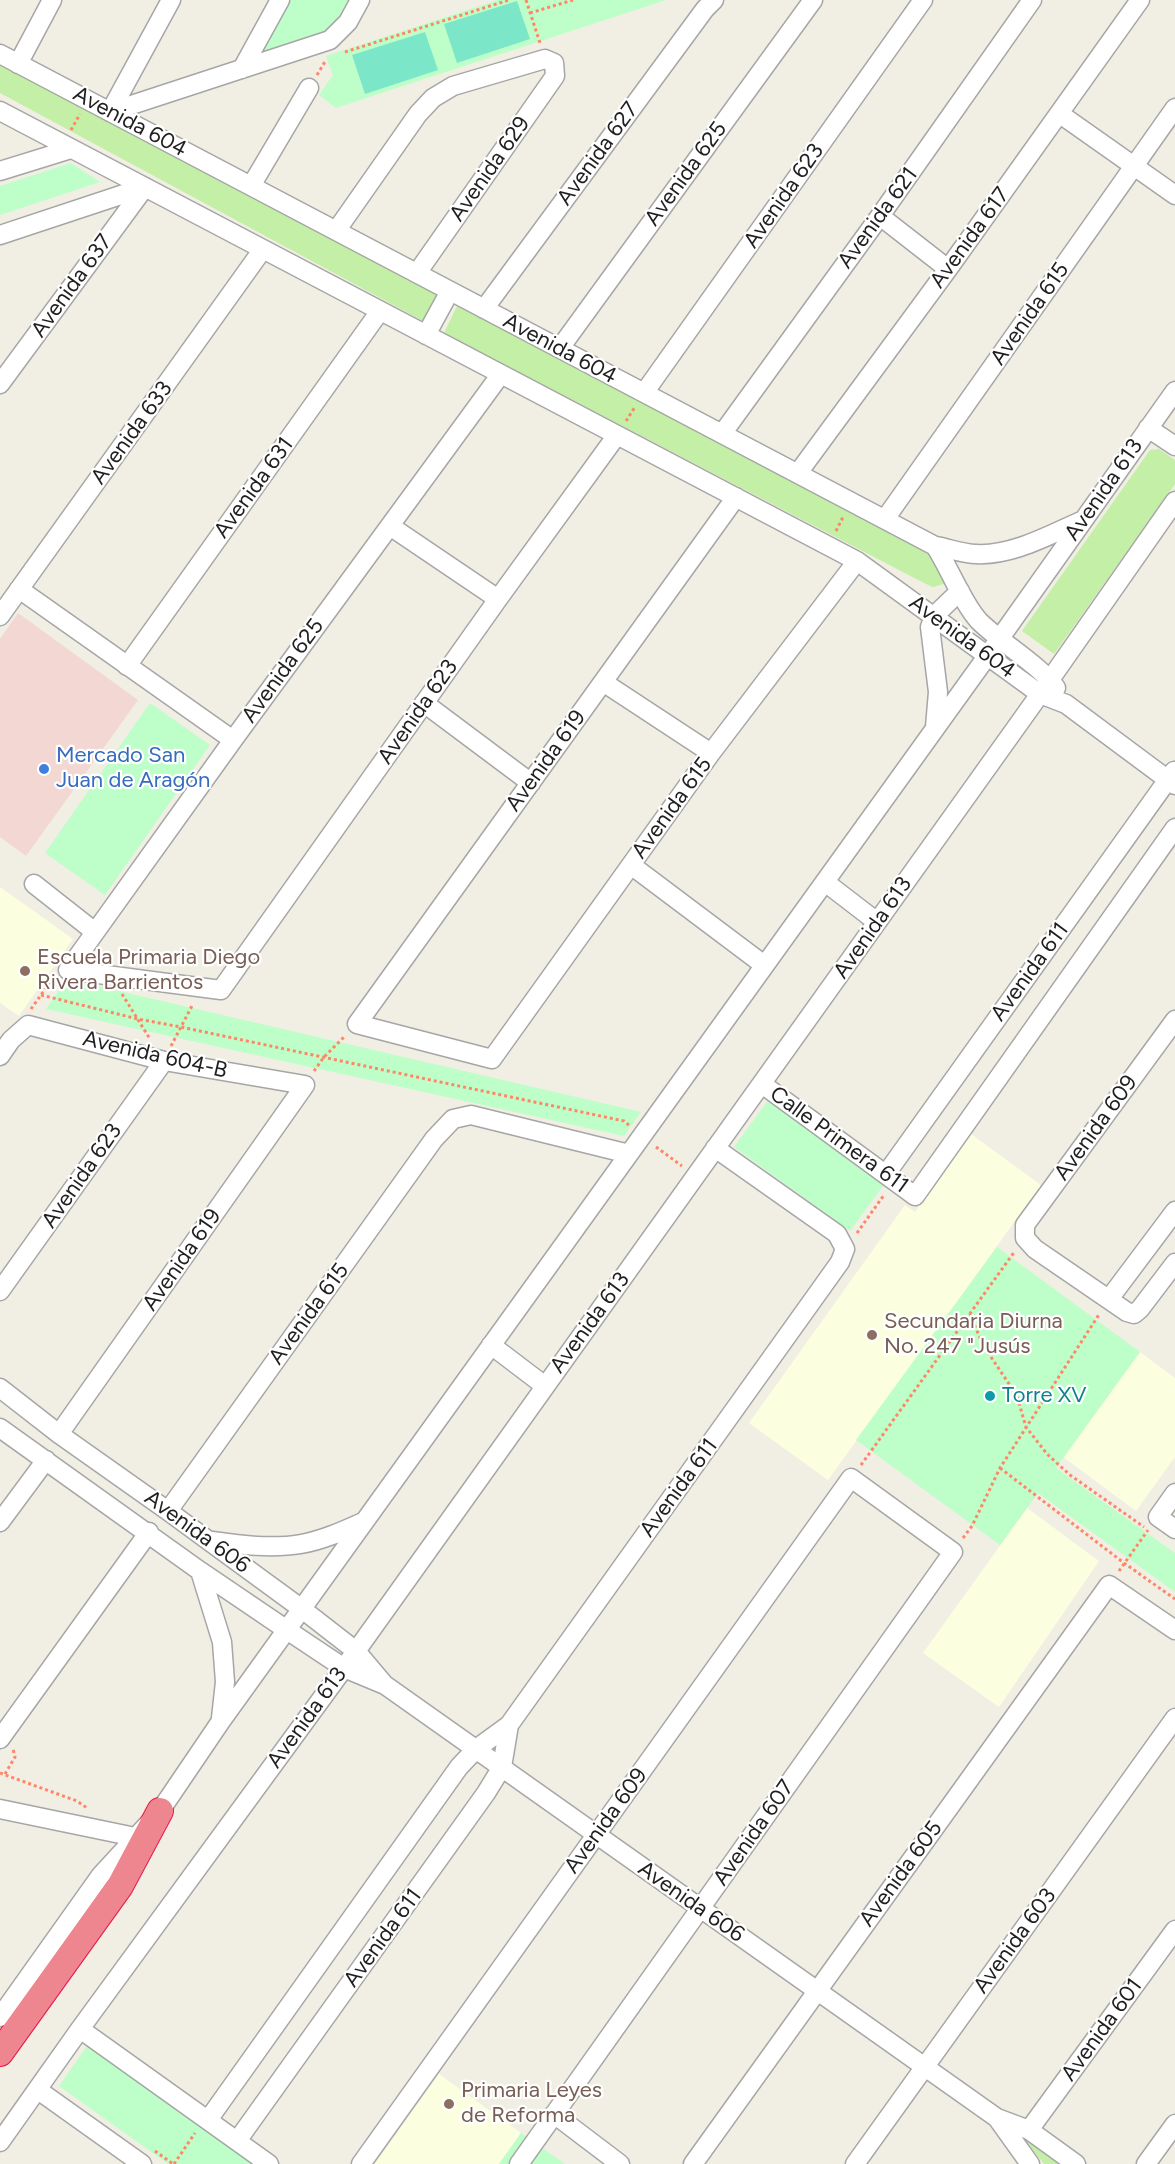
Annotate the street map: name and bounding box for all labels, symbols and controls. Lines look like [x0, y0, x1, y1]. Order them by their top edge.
street label: Avenida 604 [69, 81, 191, 163]
street label: Avenida 627 [552, 97, 644, 211]
street label: Avenida 629 [444, 111, 536, 227]
street label: Avenida 625 [639, 117, 733, 231]
street label: Avenida 623 [738, 139, 830, 253]
street label: Avenida 621 [832, 162, 924, 274]
street label: Avenida 617 [925, 182, 1015, 294]
street label: Avenida 637 [26, 229, 118, 343]
street label: Avenida 615 [985, 258, 1075, 370]
street label: Avenida 604 [499, 308, 621, 390]
street label: Avenida 633 [86, 376, 178, 490]
street label: Avenida 631 [209, 432, 299, 544]
street label: Avenida 613 [1059, 434, 1149, 546]
street label: Avenida 604 [904, 590, 1020, 684]
street label: Avenida 625 [236, 614, 330, 728]
street label: Avenida 623 [372, 655, 464, 769]
street label: Avenida 619 [500, 705, 592, 817]
place label: Mercado San Juan de Aragón [56, 743, 210, 794]
street label: Avenida 615 [626, 752, 718, 864]
marker: Mercado San Juan de Aragón [37, 762, 51, 776]
street label: Avenida 613 [828, 872, 918, 984]
street label: Avenida 611 [985, 918, 1075, 1026]
place label: Escuela Primaria Diego Rivera Barrientos [37, 945, 260, 996]
marker: Escuela Primaria Diego Rivera Barrientos [18, 964, 32, 978]
street label: Avenida 604-B [80, 1026, 230, 1084]
street label: Avenida 609 [1049, 1070, 1143, 1186]
street label: Calle Primera 611 [765, 1081, 913, 1199]
street label: Avenida 623 [36, 1119, 128, 1233]
street label: Avenida 619 [137, 1204, 227, 1316]
street label: Avenida 615 [263, 1258, 355, 1370]
street label: Avenida 613 [545, 1267, 635, 1379]
place label: Secundaria Diurna No. 247 "Jusús [884, 1309, 1063, 1360]
marker: Secundaria Diurna No. 247 "Jusús [865, 1328, 879, 1342]
place label: Torre XV [1002, 1383, 1087, 1409]
marker: Torre XV [983, 1389, 997, 1403]
street label: Avenida 611 [634, 1434, 724, 1542]
street label: Avenida 606 [139, 1485, 255, 1579]
street label: Avenida 613 [262, 1662, 352, 1774]
street label: Avenida 609 [559, 1763, 653, 1879]
street label: Avenida 607 [708, 1775, 800, 1891]
street label: Avenida 605 [854, 1816, 948, 1932]
street label: Avenida 606 [633, 1856, 749, 1948]
street label: Avenida 603 [968, 1883, 1062, 1999]
street label: Avenida 611 [338, 1884, 428, 1992]
street label: Avenida 601 [1056, 1974, 1148, 2086]
place label: Primaria Leyes de Reforma [461, 2078, 602, 2130]
marker: Primaria Leyes de Reforma [442, 2097, 456, 2111]

